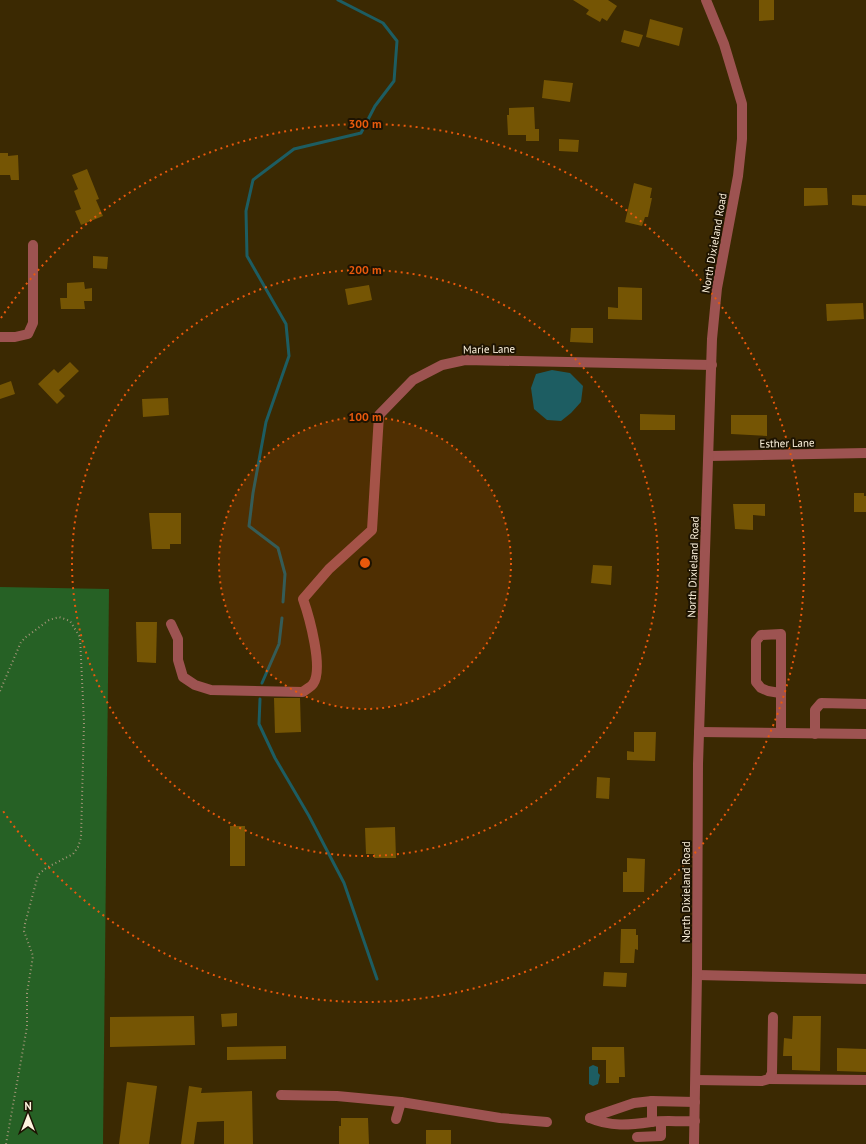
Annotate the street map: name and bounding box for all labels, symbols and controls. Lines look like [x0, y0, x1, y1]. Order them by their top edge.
text: 300 m [348, 116, 382, 131]
street label: North Dixieland Road [698, 192, 730, 294]
text: 200 m [348, 262, 382, 277]
street label: Marie Lane [463, 342, 515, 356]
text: 100 m [348, 409, 382, 424]
street label: Esther Lane [759, 436, 815, 450]
street label: North Dixieland Road [684, 516, 702, 618]
centre of rings [358, 556, 372, 570]
street label: North Dixieland Road [679, 841, 693, 943]
north arrow [8, 1096, 48, 1136]
text: N [24, 1099, 32, 1113]

